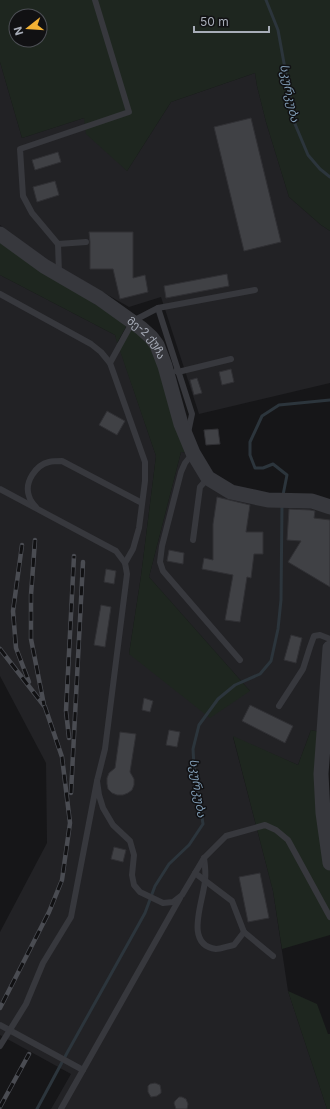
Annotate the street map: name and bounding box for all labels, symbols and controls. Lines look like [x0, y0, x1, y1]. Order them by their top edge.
north arrow [8, 8, 48, 48]
scale bar [194, 8, 269, 34]
text: 50 m [200, 14, 229, 29]
text: N [11, 25, 26, 37]
water label: სკურკუბა [277, 63, 303, 124]
street label: მე-2 ქუჩა [125, 313, 169, 361]
water label: სკურკუბა [186, 758, 210, 819]

